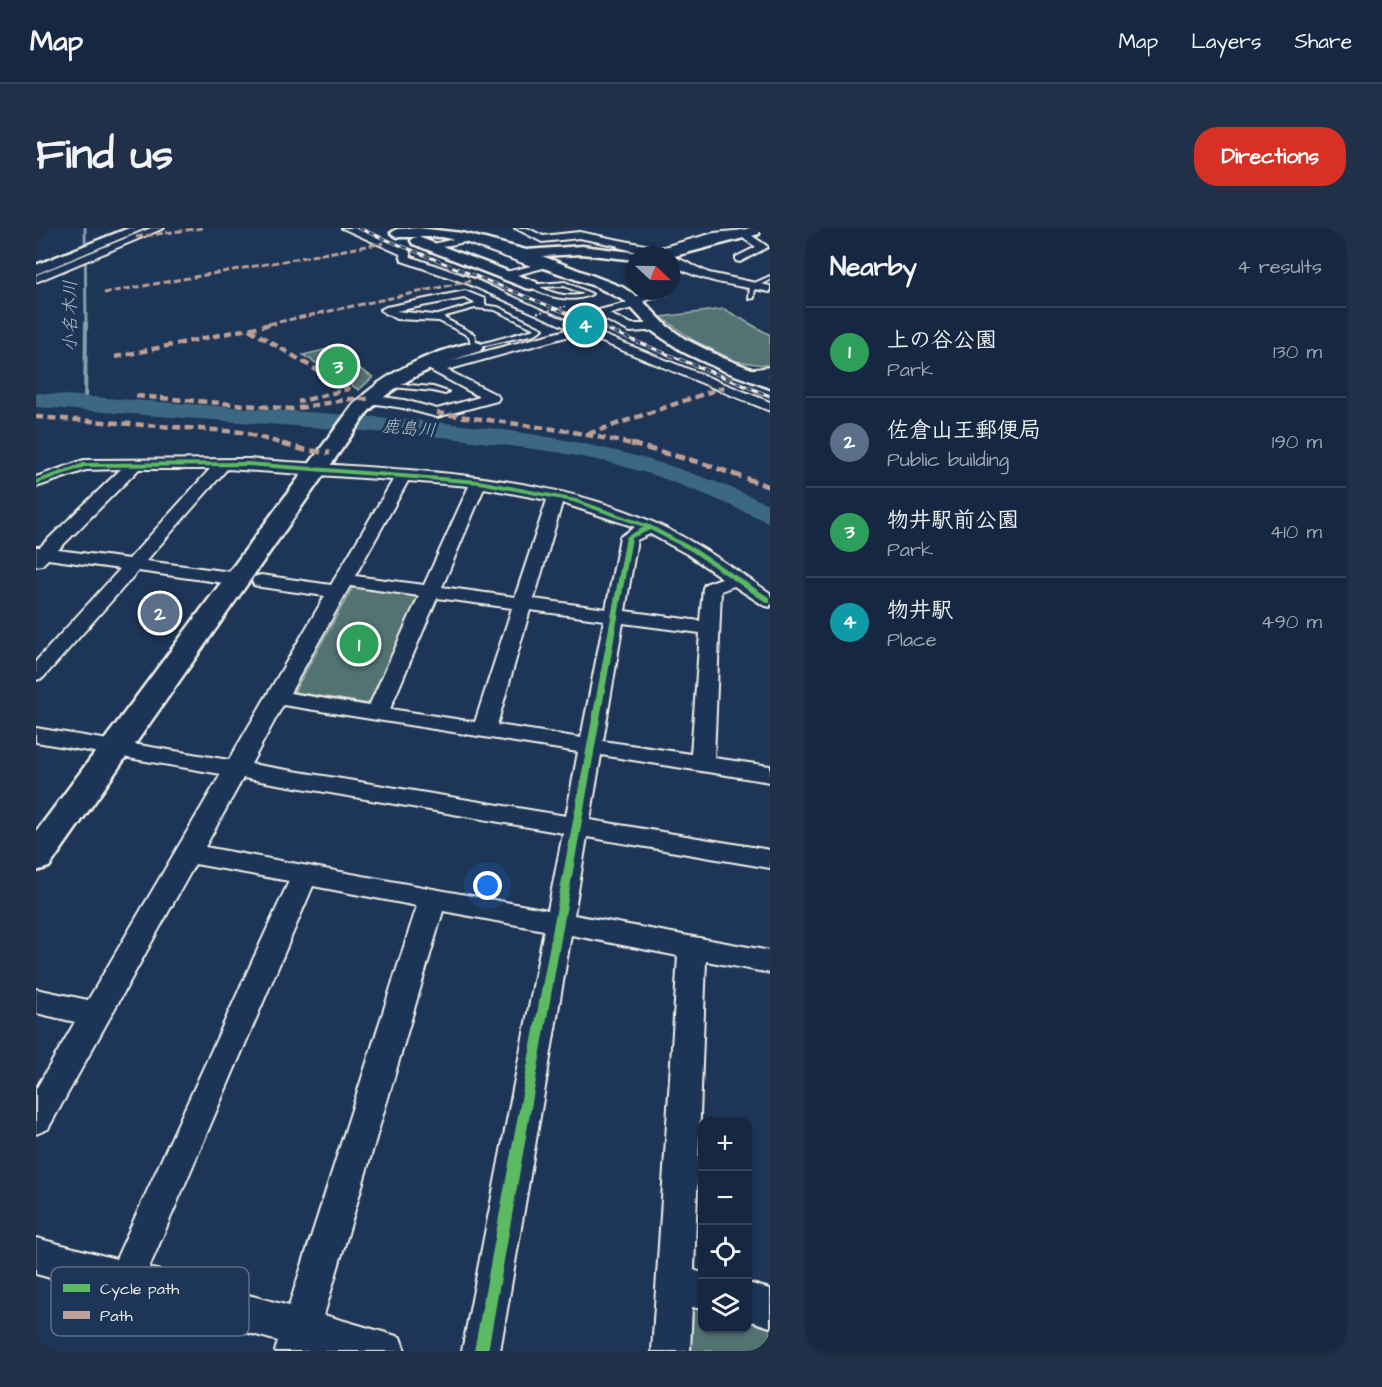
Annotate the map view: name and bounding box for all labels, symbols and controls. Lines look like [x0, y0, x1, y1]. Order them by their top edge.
text: Map [30, 22, 83, 61]
text: Map [1118, 27, 1158, 56]
text: Layers [1191, 27, 1261, 56]
text: Share [1294, 27, 1352, 56]
text: Find us [36, 127, 173, 185]
button: Directions [1194, 127, 1346, 186]
north arrow [626, 246, 680, 300]
text: Nearby [830, 249, 917, 285]
text: 4 results [1237, 253, 1322, 281]
water label: 小名木川 [58, 280, 83, 352]
pin: 4 [566, 302, 604, 348]
text: 上の谷公園 [887, 325, 997, 356]
text: 1 [848, 338, 851, 366]
text: 130 m [1273, 338, 1322, 366]
pin: 3 [318, 344, 358, 388]
text: Park [887, 356, 933, 384]
water label: 鹿島川 [381, 414, 437, 443]
text: 佐倉山王郵便局 [887, 415, 1041, 446]
text: 2 [844, 428, 855, 456]
text: 190 m [1272, 428, 1322, 456]
text: Public building [887, 446, 1009, 474]
text: 物井駅前公園 [887, 505, 1019, 536]
text: 3 [844, 518, 855, 546]
text: 410 m [1270, 518, 1322, 546]
text: Park [887, 536, 933, 564]
pin: 2 [140, 590, 180, 636]
text: 物井駅 [887, 595, 953, 626]
text: 4 [843, 608, 856, 636]
text: 490 m [1261, 608, 1322, 636]
pin: 1 [340, 622, 378, 666]
text: Place [887, 626, 937, 654]
your location [473, 871, 502, 900]
map controls [698, 1117, 752, 1333]
button: + [698, 1117, 752, 1171]
button: − [698, 1171, 752, 1225]
button: locate [698, 1225, 752, 1279]
legend [51, 1267, 249, 1336]
text: Cycle path [100, 1278, 179, 1301]
button: layers [698, 1279, 752, 1333]
text: Path [100, 1305, 133, 1327]

